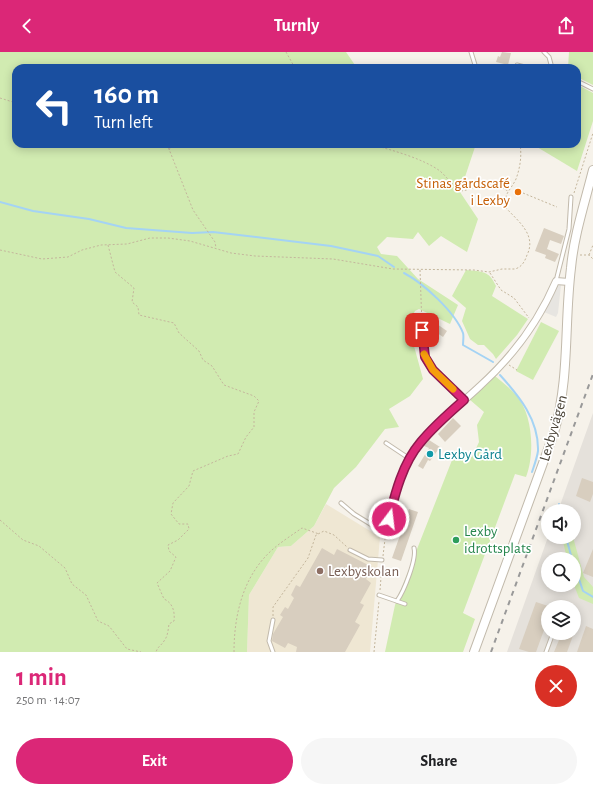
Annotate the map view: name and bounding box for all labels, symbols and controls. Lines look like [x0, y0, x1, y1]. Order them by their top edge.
icon: back [16, 15, 38, 37]
icon: share [555, 15, 577, 37]
text: Turnly [274, 17, 319, 35]
icon: left [28, 80, 80, 132]
text: 160 m [94, 81, 159, 109]
text: Turn left [94, 114, 153, 132]
place label: Stinas gårdscafé i Lexby [416, 176, 511, 208]
marker: Stinas gårdscafé i Lexby [513, 187, 523, 197]
pin [405, 313, 439, 347]
icon: arrive [411, 319, 433, 341]
street label: Lexbyvägen [537, 393, 570, 463]
place label: Lexby Gård [438, 447, 502, 462]
marker: Lexby Gård [425, 449, 435, 459]
position arrow [368, 498, 410, 540]
map controls [541, 504, 581, 640]
button: sound [541, 504, 581, 544]
place label: Lexby idrottsplats [464, 524, 531, 556]
marker: Lexby idrottsplats [451, 535, 461, 545]
button: search [541, 552, 581, 592]
place label: Lexbyskolan [328, 564, 399, 579]
marker: Lexbyskolan [315, 566, 325, 576]
button: layers [541, 600, 581, 640]
button: close [535, 665, 577, 707]
text: 1 min [16, 666, 67, 690]
text: 250 m · 14:07 [16, 694, 80, 707]
button: Exit [16, 738, 293, 784]
button: Share [301, 738, 577, 784]

